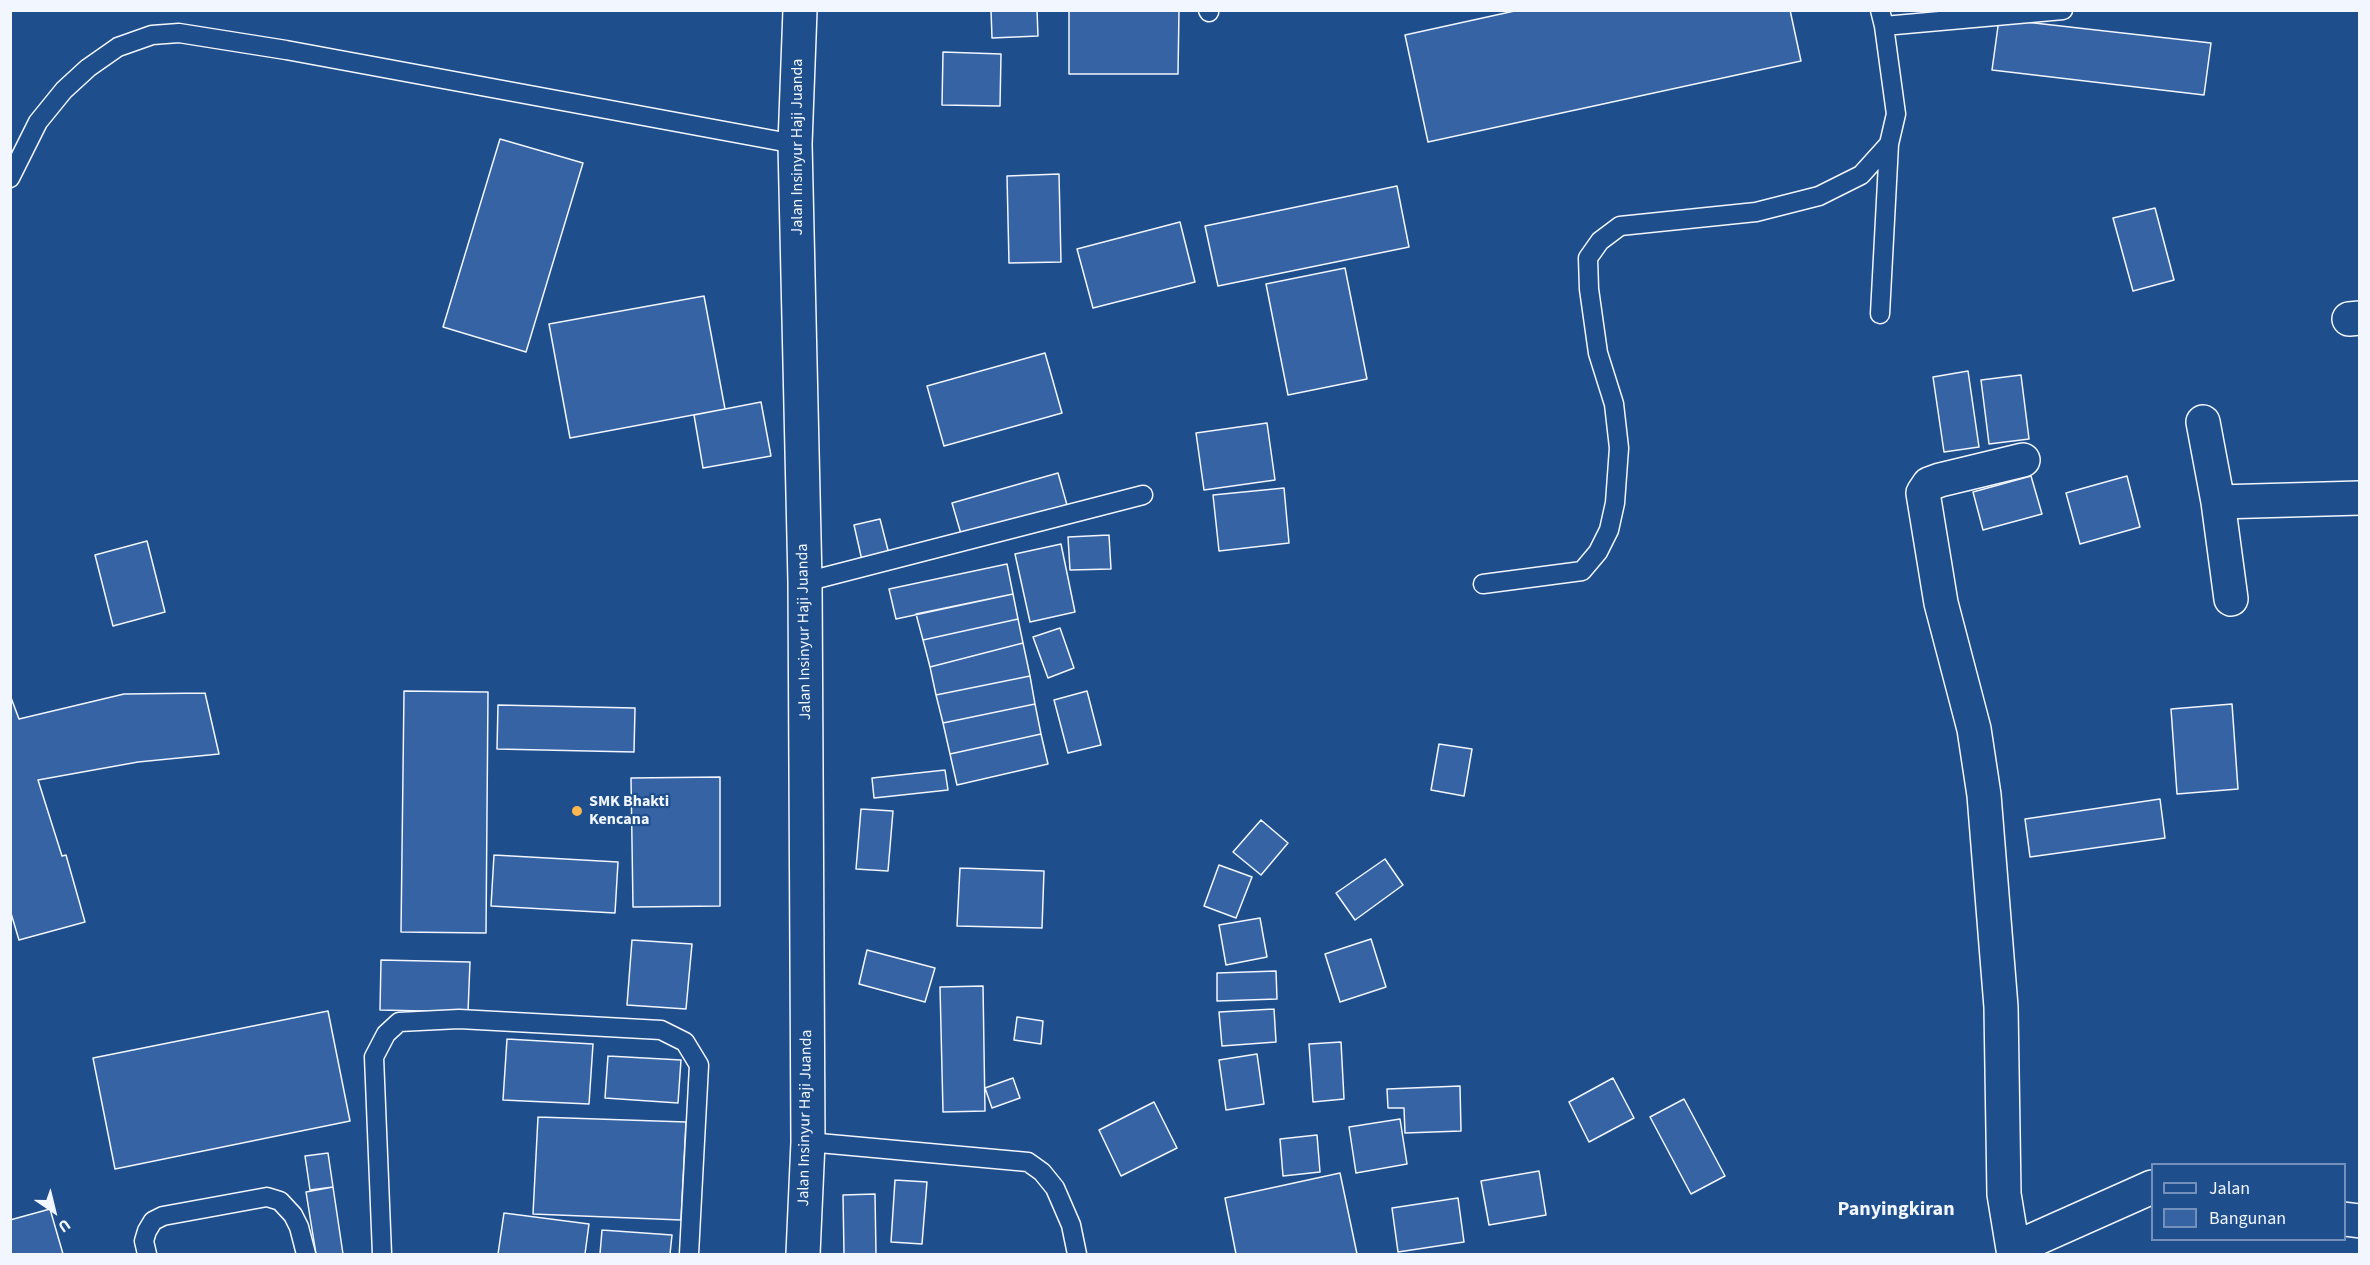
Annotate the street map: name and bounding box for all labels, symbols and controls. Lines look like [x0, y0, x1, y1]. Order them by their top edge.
street label: Jalan Insinyur Haji Juanda [788, 59, 808, 235]
street label: Jalan Insinyur Haji Juanda [794, 543, 816, 721]
place label: SMK Bhakti Kencana [589, 792, 669, 830]
marker: SMK Bhakti Kencana [570, 804, 584, 818]
street label: Jalan Insinyur Haji Juanda [795, 1029, 817, 1207]
legend [2151, 1163, 2346, 1241]
text: Jalan [2209, 1176, 2250, 1201]
north arrow [24, 1181, 84, 1241]
district label: Panyingkiran [1837, 1199, 1955, 1223]
text: Bangunan [2209, 1206, 2286, 1231]
text: U [54, 1214, 75, 1238]

